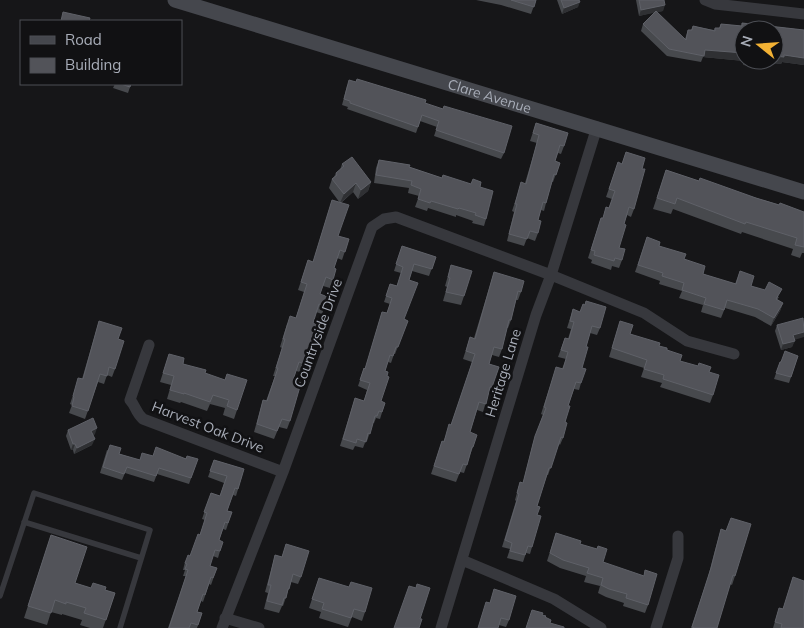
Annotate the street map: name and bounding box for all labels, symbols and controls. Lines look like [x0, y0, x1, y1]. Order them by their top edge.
legend [20, 20, 182, 85]
north arrow [734, 20, 784, 70]
text: Road [65, 30, 102, 49]
text: N [736, 34, 757, 49]
text: Building [65, 55, 121, 74]
street label: Clare Avenue [446, 75, 534, 117]
street label: Countryside Drive [290, 276, 346, 390]
street label: Heritage Lane [481, 327, 525, 419]
street label: Harvest Oak Drive [149, 397, 267, 457]

